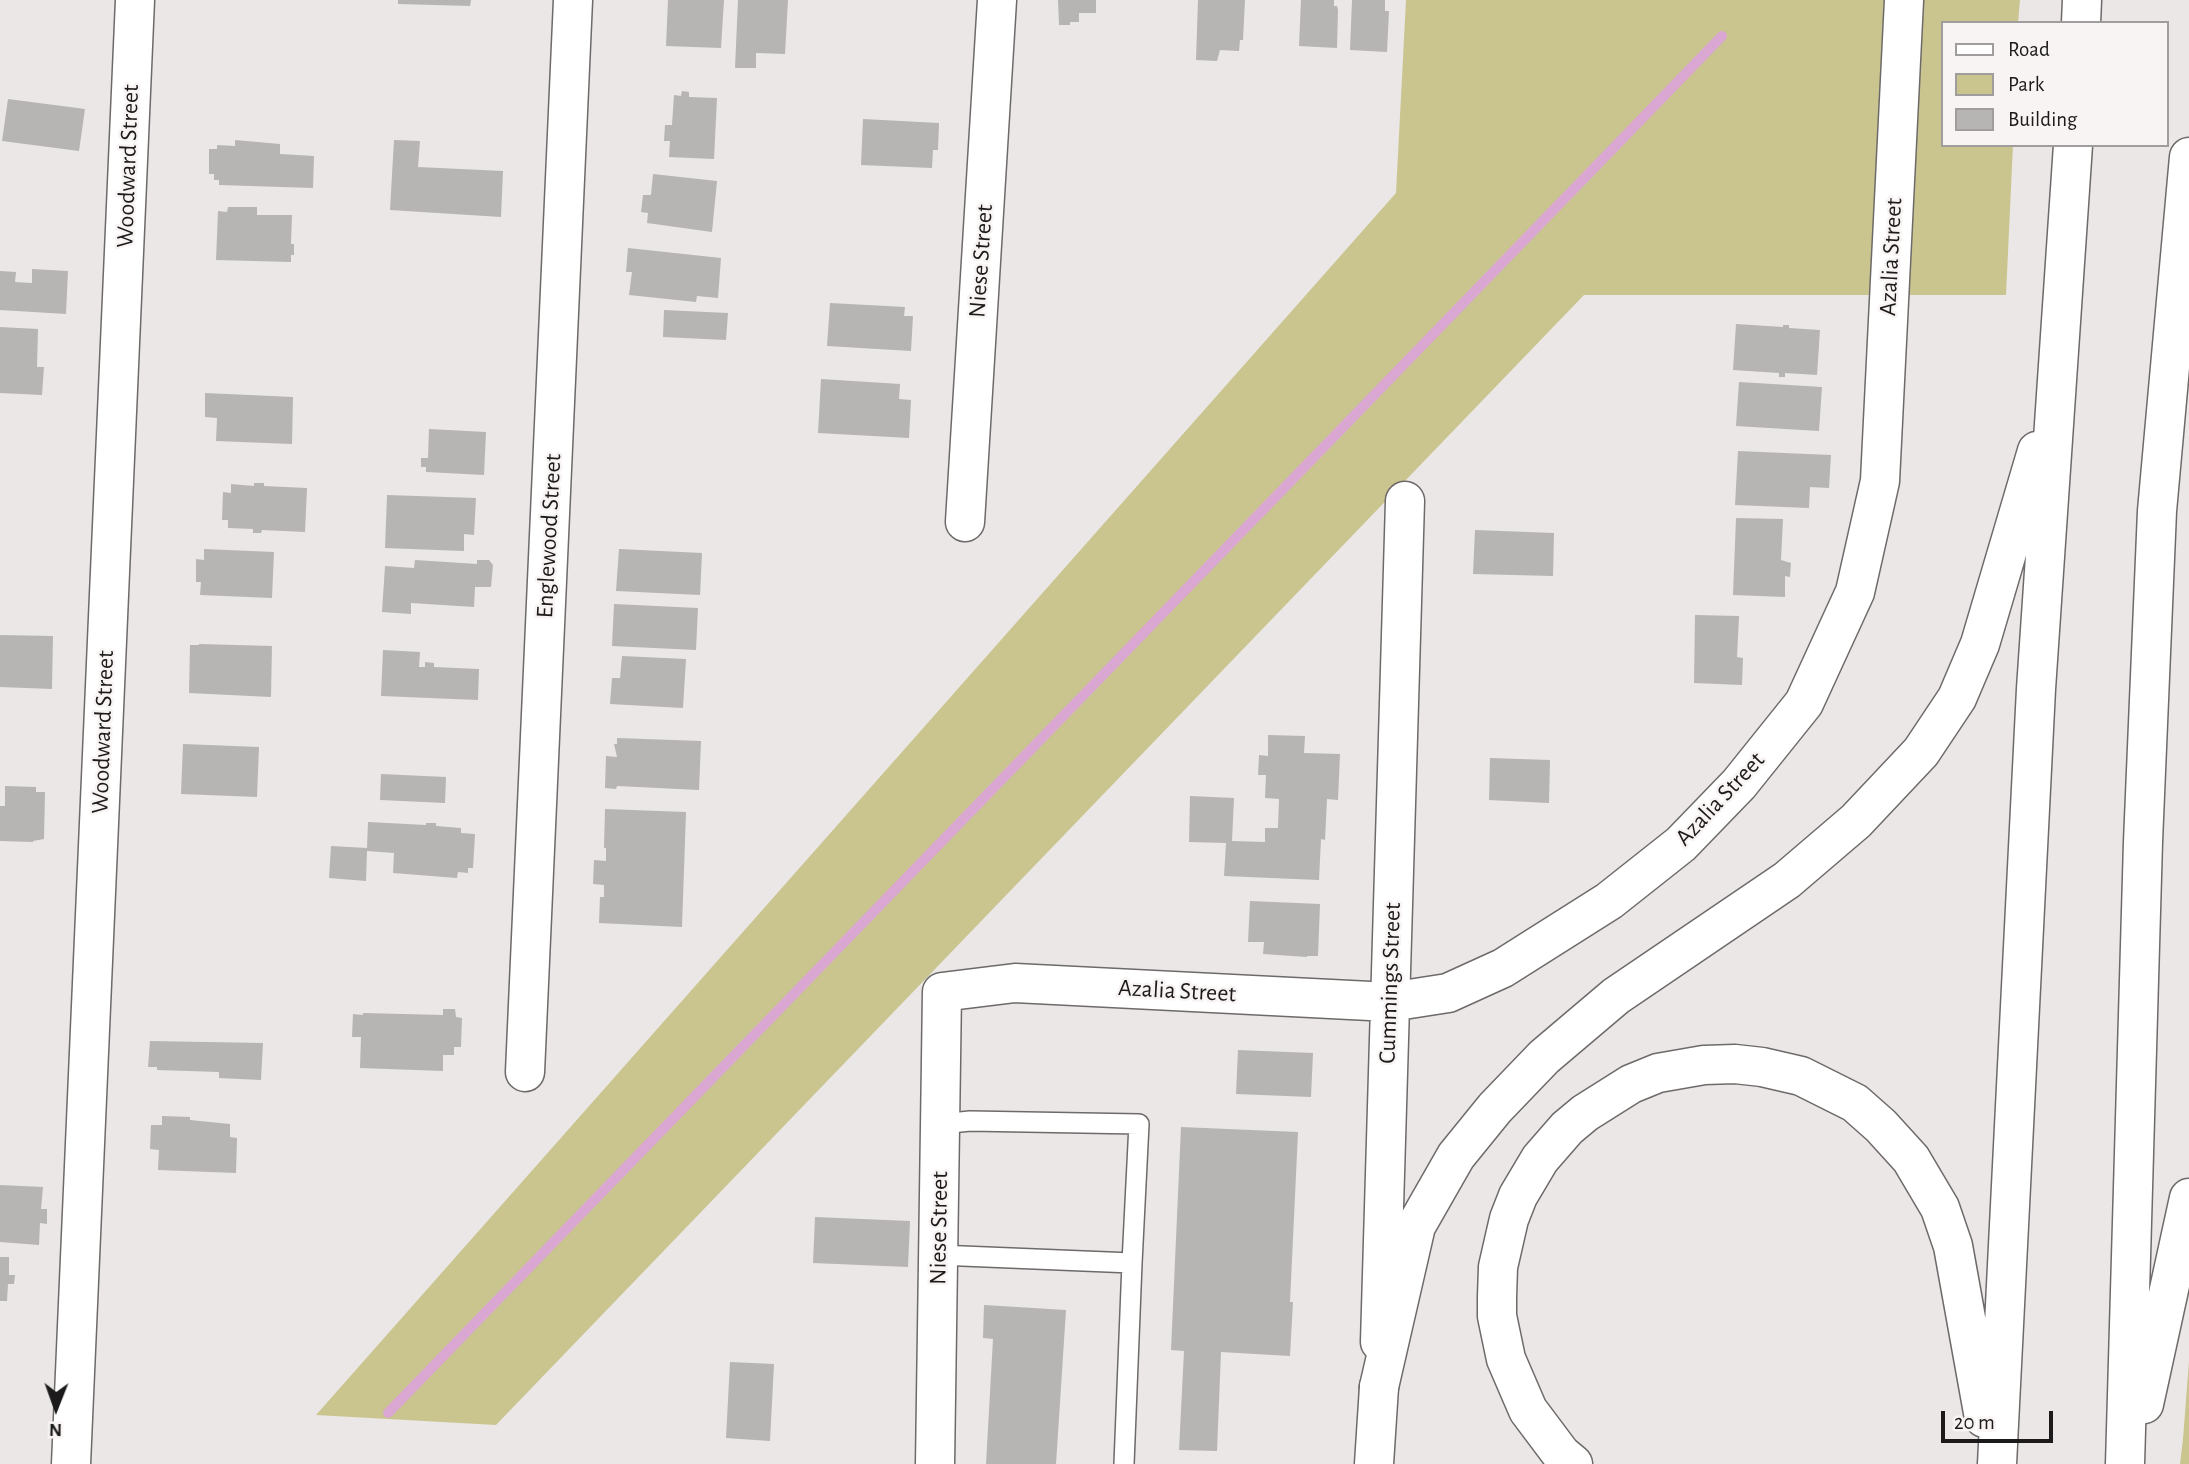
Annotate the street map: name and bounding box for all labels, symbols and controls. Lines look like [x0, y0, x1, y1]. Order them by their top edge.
legend [1940, 21, 2168, 147]
text: Road [2008, 39, 2050, 60]
text: Park [2008, 74, 2044, 95]
street label: Woodward Street [111, 84, 145, 248]
text: Building [2008, 109, 2077, 130]
street label: Azalia Street [1874, 197, 1908, 317]
street label: Niese Street [963, 203, 999, 319]
street label: Englewood Street [530, 453, 568, 619]
street label: Woodward Street [86, 650, 120, 814]
street label: Azalia Street [1669, 746, 1771, 852]
street label: Cummings Street [1373, 902, 1407, 1064]
street label: Azalia Street [1117, 974, 1237, 1008]
street label: Niese Street [924, 1171, 954, 1285]
north arrow [21, 1373, 91, 1443]
scale bar [1944, 1398, 2056, 1442]
text: 20 m [1954, 1412, 1995, 1433]
text: N [49, 1420, 62, 1439]

